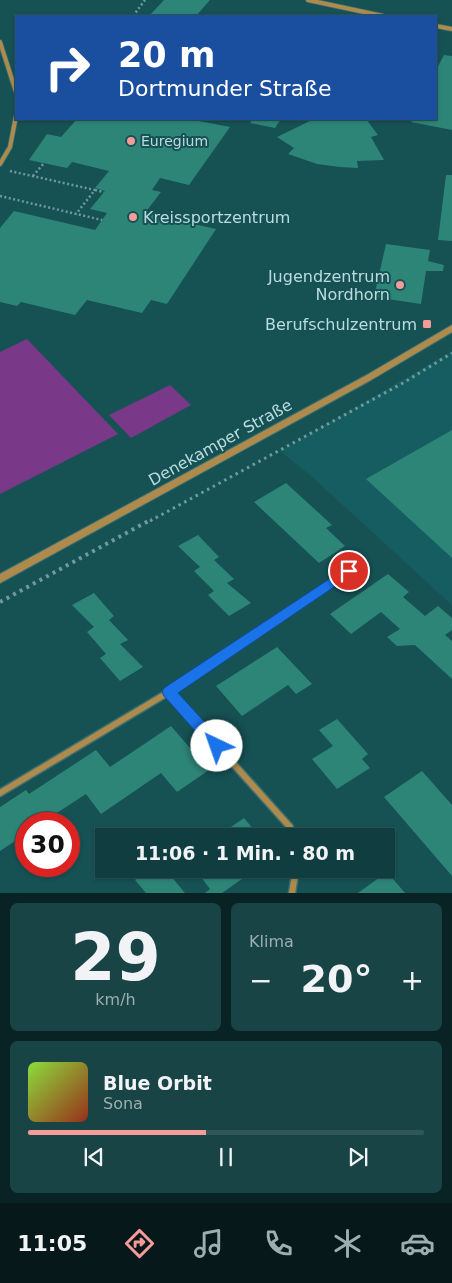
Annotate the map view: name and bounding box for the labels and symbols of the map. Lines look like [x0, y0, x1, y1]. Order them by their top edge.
place label: Euregium [141, 133, 208, 149]
marker: Euregium [125, 135, 137, 147]
place label: Kreissportzentrum [143, 208, 290, 227]
marker: Kreissportzentrum [127, 211, 139, 223]
place label: Jugendzentrum Nordhorn [267, 267, 390, 304]
marker: Jugendzentrum Nordhorn [394, 279, 406, 291]
place label: Berufschulzentrum [265, 315, 417, 334]
marker: Berufschulzentrum [421, 318, 433, 330]
street label: Denekamper Straße [145, 395, 295, 490]
pin [328, 550, 370, 592]
position arrow [190, 719, 242, 771]
speed limit sign: 30 [15, 812, 80, 877]

